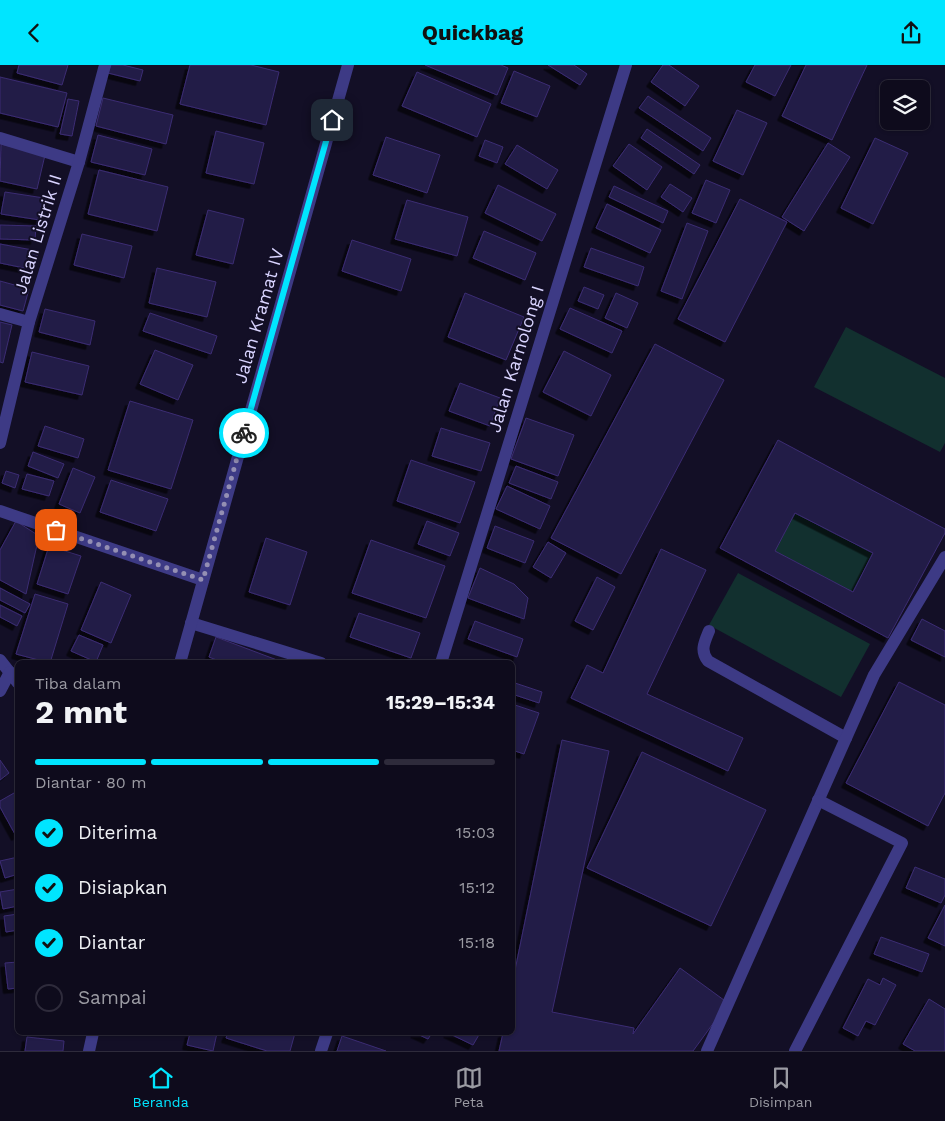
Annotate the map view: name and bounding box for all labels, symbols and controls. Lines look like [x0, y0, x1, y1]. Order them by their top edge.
icon: back [20, 19, 48, 47]
icon: share [897, 19, 925, 47]
text: Quickbag [422, 20, 523, 45]
map controls [880, 80, 930, 130]
button: layers [880, 80, 930, 130]
pin [311, 99, 353, 141]
icon: home [318, 106, 346, 134]
street label: Jalan Listrik II [9, 171, 66, 296]
street label: Jalan Kramat IV [229, 245, 288, 386]
street label: Jalan Karnolong I [483, 283, 548, 435]
courier [219, 408, 269, 458]
icon: bike [230, 419, 258, 447]
pin [35, 509, 77, 551]
icon: bag [42, 516, 70, 544]
text: Tiba dalam [35, 674, 121, 693]
text: 15:29–15:34 [386, 691, 495, 714]
text: 2 mnt [35, 693, 127, 731]
text: Diantar · 80 m [35, 773, 147, 792]
icon: check [35, 819, 63, 847]
text: Diterima [78, 821, 157, 844]
text: 15:03 [456, 823, 495, 842]
icon: check [35, 874, 63, 902]
text: Disiapkan [78, 876, 168, 899]
text: 15:12 [459, 878, 495, 897]
icon: check [35, 929, 63, 957]
text: Diantar [78, 931, 146, 954]
text: 15:18 [459, 933, 495, 952]
text: Sampai [78, 986, 147, 1009]
tab: Beranda [133, 1064, 189, 1110]
tab: Peta [454, 1064, 484, 1110]
tab: Disimpan [749, 1064, 812, 1110]

